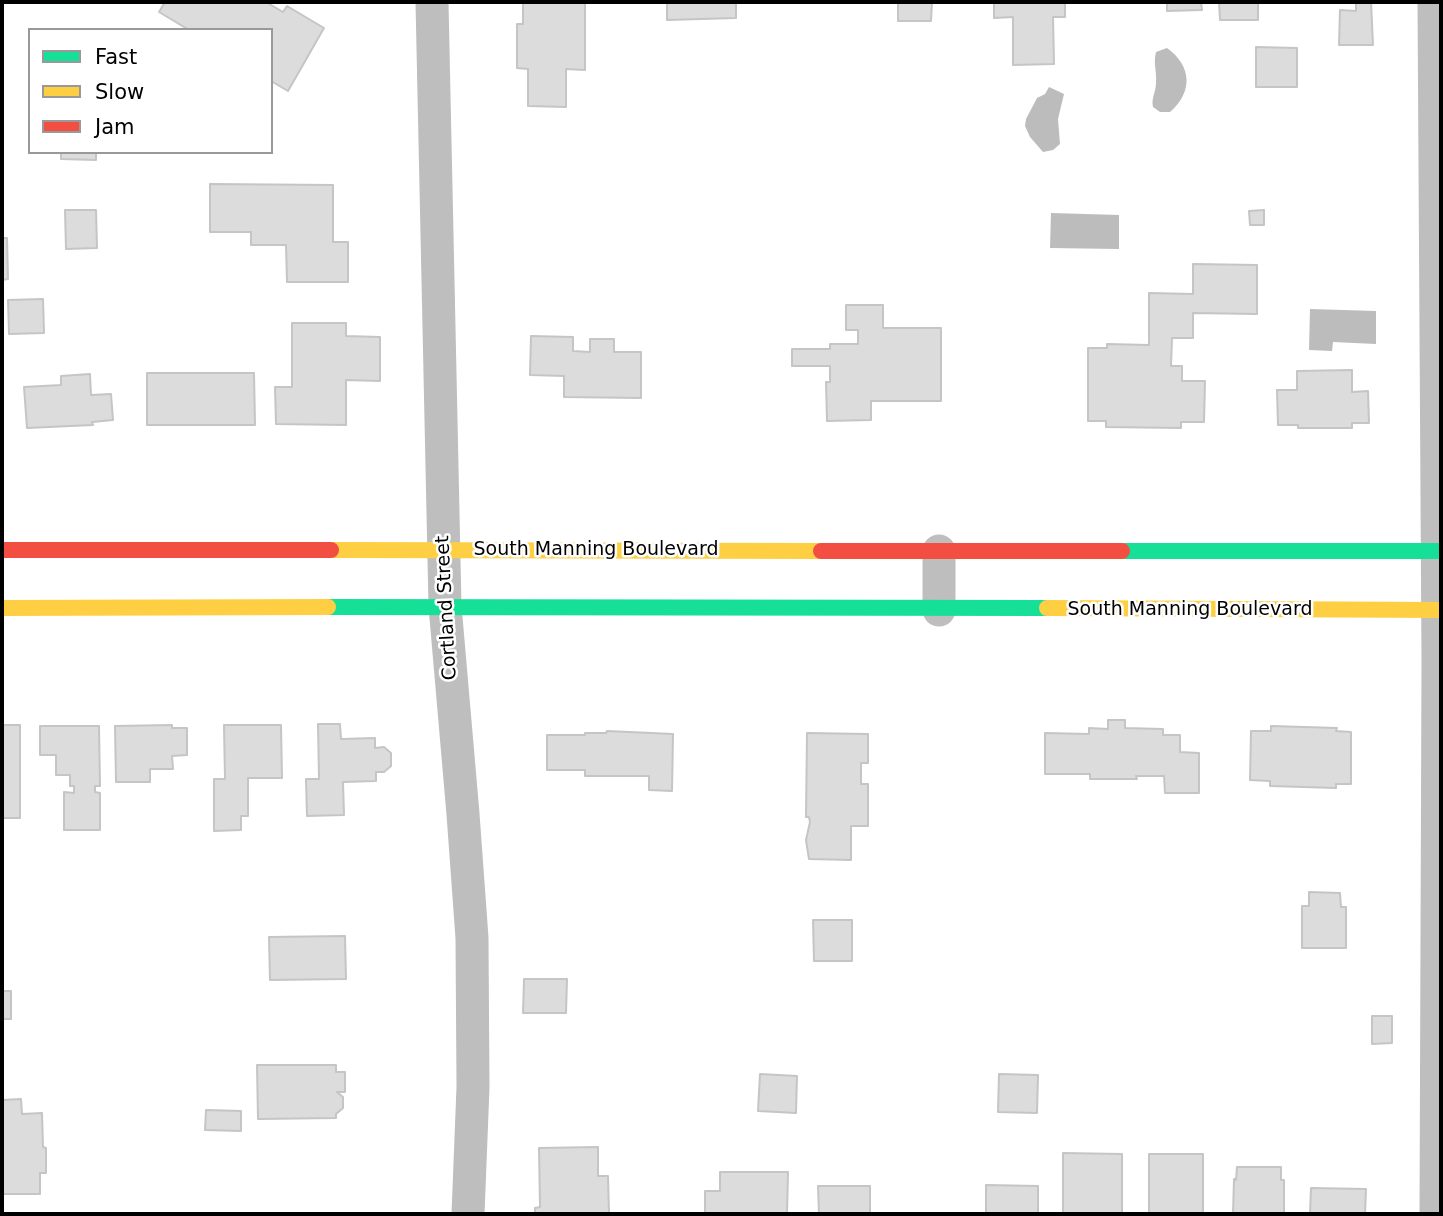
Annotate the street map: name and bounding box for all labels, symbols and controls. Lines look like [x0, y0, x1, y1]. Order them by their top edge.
legend [28, 28, 273, 154]
text: Fast [95, 45, 137, 69]
text: Slow [95, 80, 144, 104]
text: Jam [95, 115, 135, 139]
street label: Cortland Street [432, 535, 462, 681]
street label: South Manning Boulevard [474, 539, 718, 561]
street label: South Manning Boulevard [1068, 599, 1312, 621]

